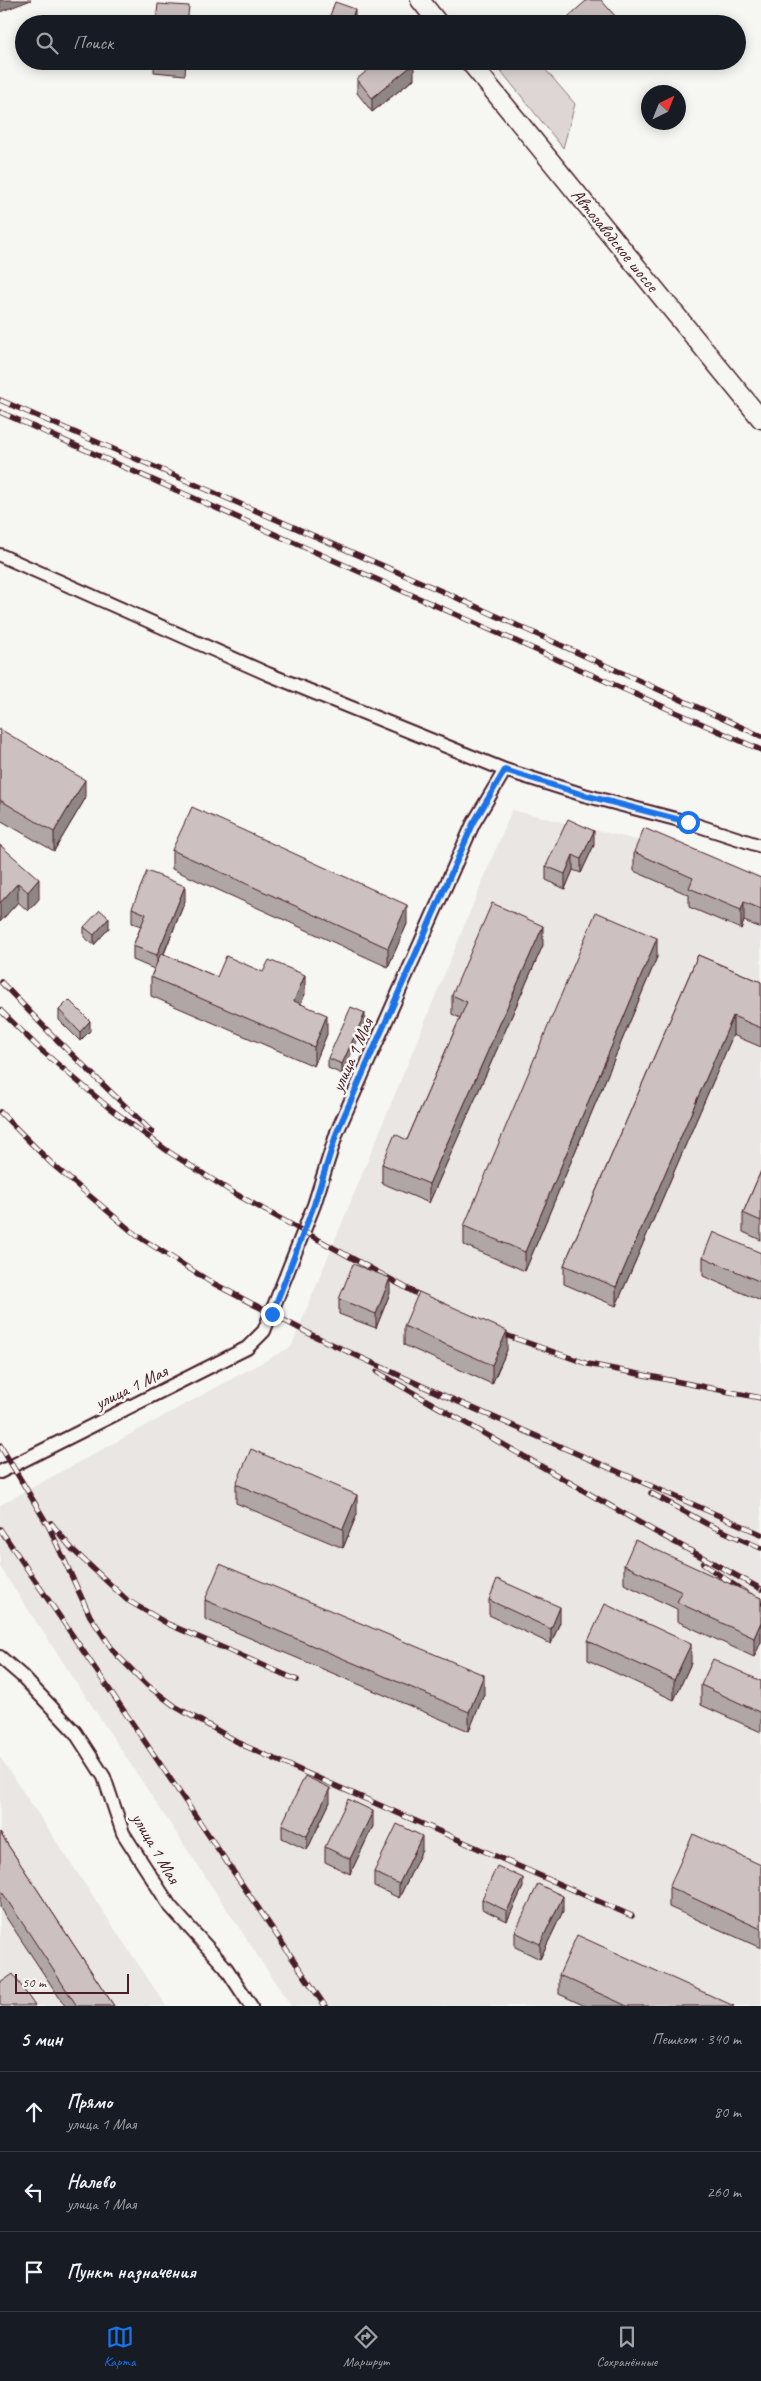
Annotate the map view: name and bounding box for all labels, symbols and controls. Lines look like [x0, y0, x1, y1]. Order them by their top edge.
search box [15, 15, 746, 70]
icon: search [33, 29, 61, 57]
text: Поиск [73, 31, 113, 55]
north arrow [641, 85, 686, 130]
street label: Автозаводское шоссе [567, 184, 664, 297]
route start [677, 811, 700, 834]
street label: улица 1 Мая [326, 1014, 378, 1096]
route end [261, 1303, 284, 1326]
street label: улица 1 Мая [90, 1359, 172, 1414]
street label: улица 1 Мая [127, 1808, 186, 1888]
scale bar [15, 1971, 129, 1994]
text: 50 m [22, 1974, 46, 1991]
text: 5 мин [20, 2026, 62, 2052]
text: Пешком · 340 m [652, 2029, 741, 2049]
text: Прямо [67, 2090, 112, 2114]
icon: ahead [20, 2098, 48, 2126]
text: 80 m [714, 2102, 741, 2122]
text: улица 1 Мая [67, 2114, 136, 2134]
text: Налево [67, 2170, 115, 2194]
icon: left [20, 2178, 48, 2206]
text: 260 m [707, 2182, 741, 2202]
text: улица 1 Мая [67, 2194, 136, 2214]
icon: arrive [20, 2258, 48, 2286]
text: Пункт назначения [67, 2260, 196, 2284]
tab: Карта [104, 2323, 136, 2370]
tab: Маршрут [343, 2323, 389, 2370]
tab: Сохранённые [597, 2323, 657, 2370]

